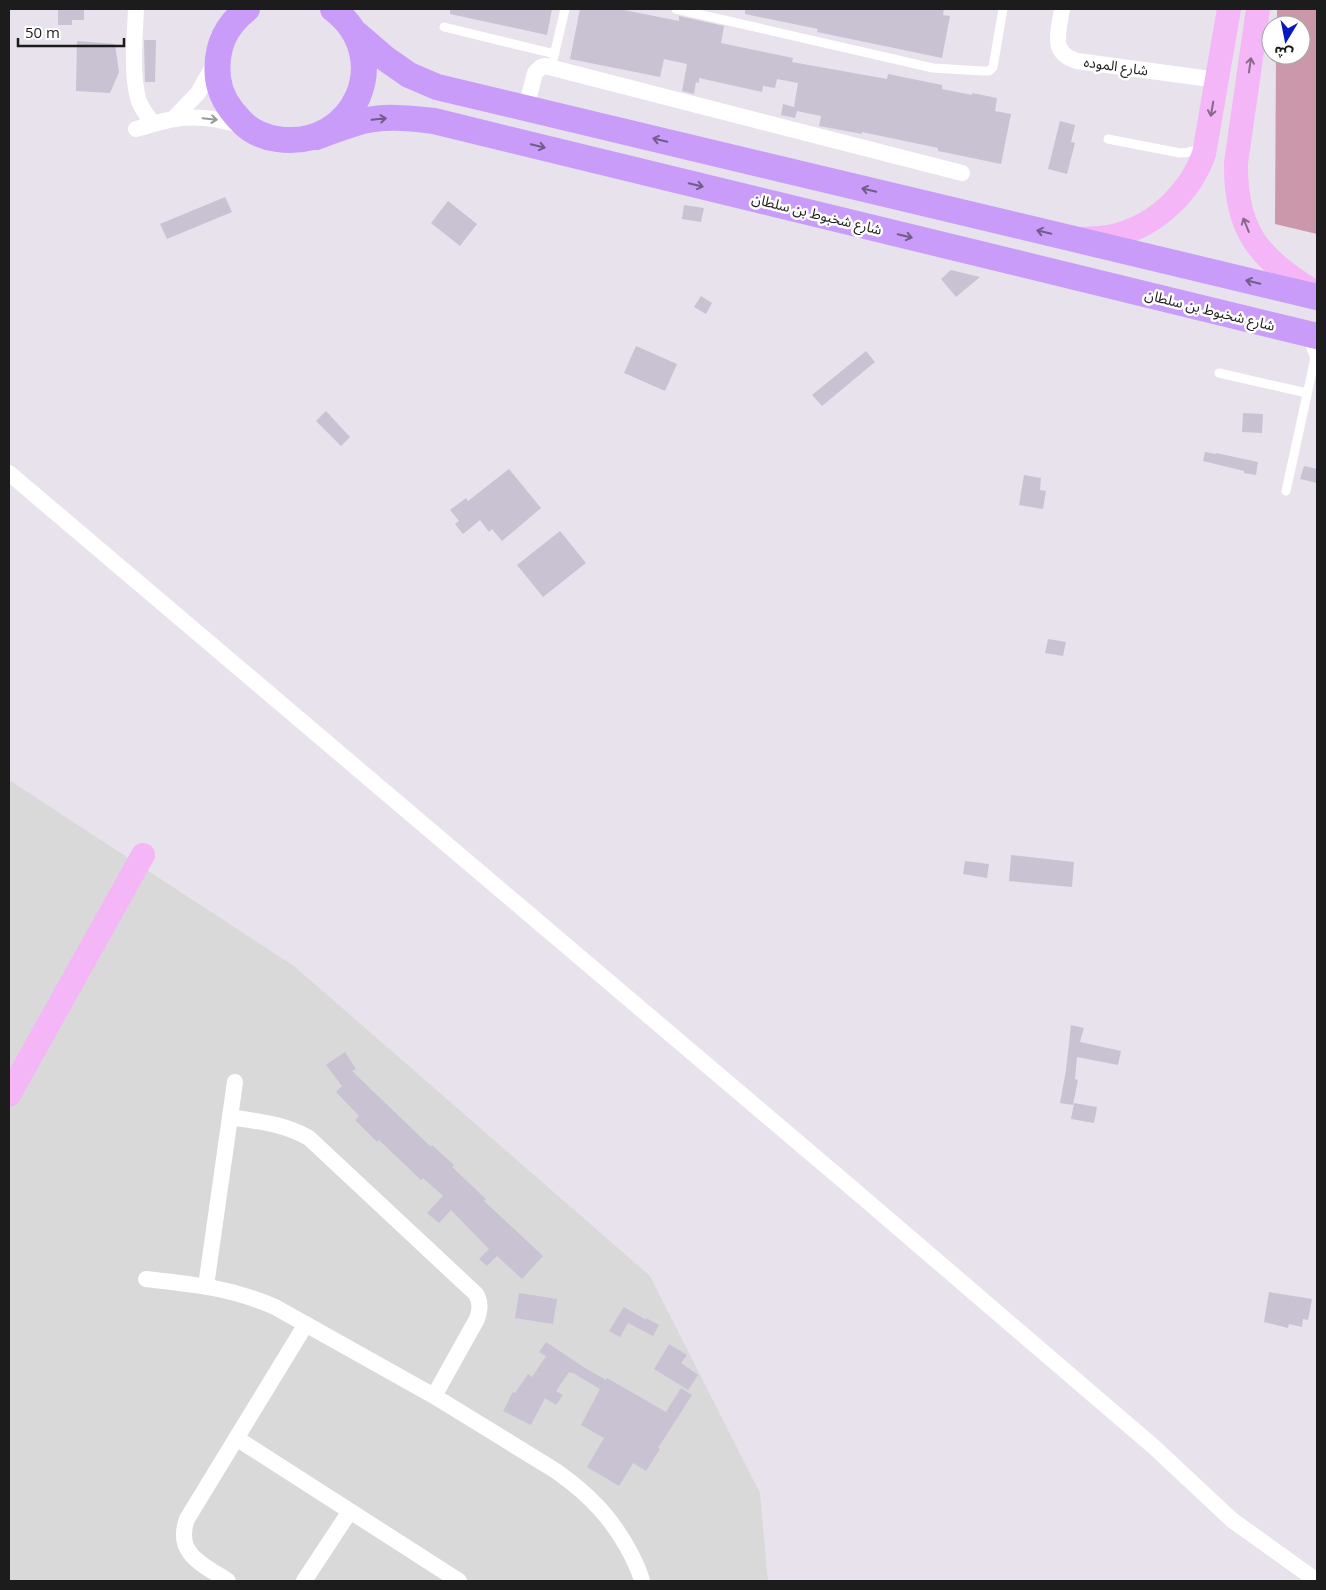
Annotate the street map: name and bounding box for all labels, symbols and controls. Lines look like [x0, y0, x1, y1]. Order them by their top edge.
scale bar [18, 15, 124, 47]
north arrow [1261, 15, 1311, 65]
text: 50 m [25, 22, 60, 42]
text: ش [1273, 42, 1295, 64]
street label: شارع الموده [1082, 52, 1150, 81]
one-way arrow [1245, 58, 1255, 74]
one-way arrow [1207, 100, 1217, 116]
one-way arrow [202, 114, 218, 124]
one-way arrow [371, 114, 387, 124]
one-way arrow [652, 135, 668, 144]
one-way arrow [530, 142, 546, 151]
one-way arrow [688, 181, 704, 190]
one-way arrow [861, 185, 877, 194]
street label: شارع شخبوط بن سلطان [750, 188, 884, 241]
one-way arrow [1241, 218, 1250, 233]
one-way arrow [1036, 227, 1052, 236]
one-way arrow [897, 231, 913, 241]
one-way arrow [1245, 277, 1261, 286]
street label: شارع شخبوط بن سلطان [1143, 284, 1277, 337]

